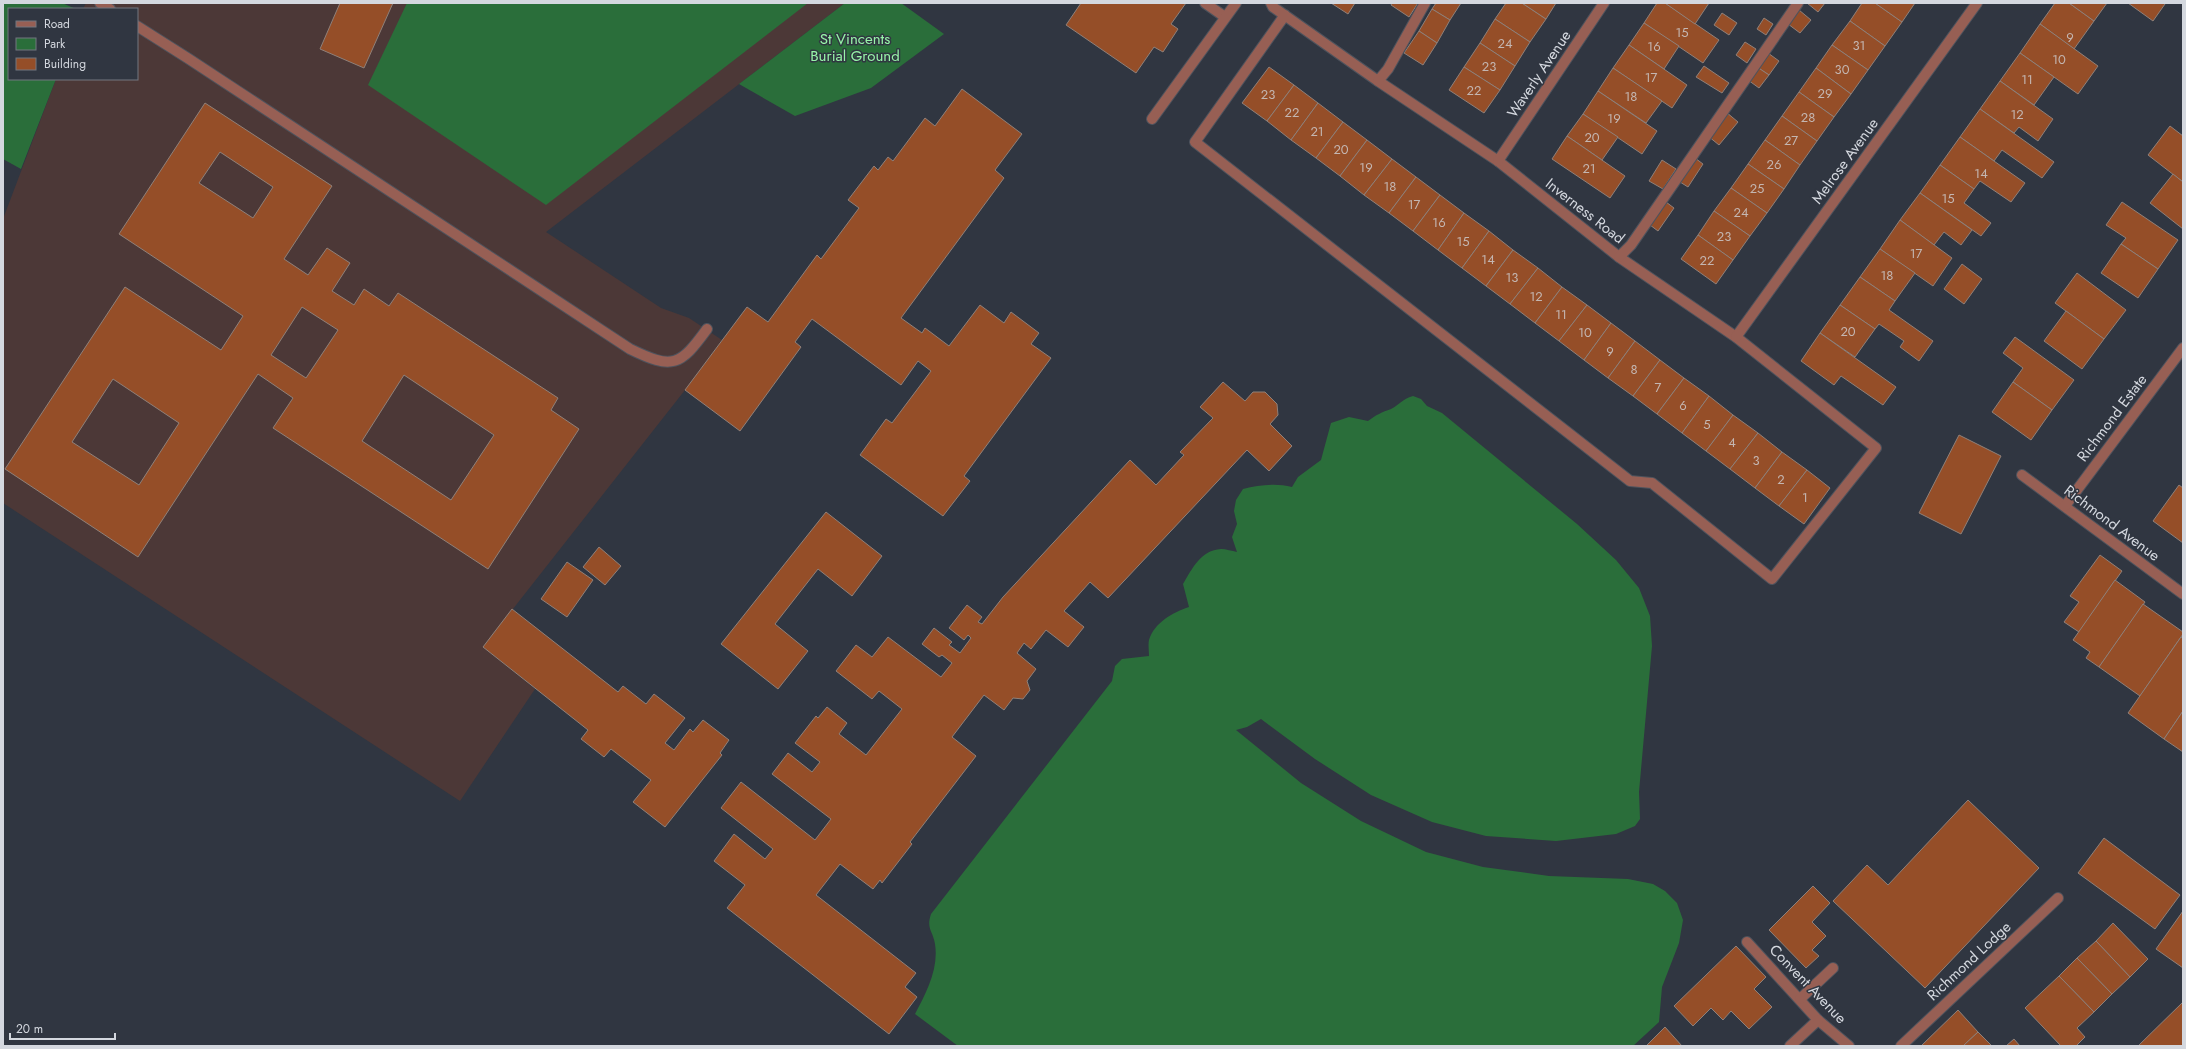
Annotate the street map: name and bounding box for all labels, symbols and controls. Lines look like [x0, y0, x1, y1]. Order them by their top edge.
legend [8, 8, 138, 80]
text: Road [44, 15, 70, 33]
house number: 15 [1675, 23, 1689, 42]
street label: Waverly Avenue [1502, 26, 1577, 122]
park label: St Vincents Burial Ground [810, 28, 900, 67]
house number: 9 [2066, 28, 2074, 47]
house number: 24 [1498, 34, 1513, 53]
text: Park [44, 35, 66, 53]
house number: 31 [1853, 36, 1865, 55]
house number: 16 [1647, 37, 1661, 56]
house number: 10 [2052, 50, 2066, 69]
text: Building [44, 55, 86, 73]
house number: 23 [1482, 57, 1496, 76]
house number: 30 [1835, 60, 1850, 79]
house number: 17 [1645, 68, 1658, 87]
house number: 11 [2021, 70, 2033, 89]
house number: 22 [1467, 81, 1481, 100]
house number: 29 [1818, 84, 1832, 103]
house number: 23 [1261, 85, 1275, 104]
house number: 18 [1625, 87, 1637, 106]
house number: 22 [1285, 103, 1299, 122]
house number: 12 [2010, 105, 2024, 124]
house number: 28 [1801, 108, 1815, 127]
house number: 19 [1607, 109, 1621, 128]
street label: Melrose Avenue [1806, 113, 1884, 208]
house number: 21 [1310, 122, 1324, 141]
house number: 20 [1584, 128, 1600, 147]
house number: 27 [1784, 131, 1798, 150]
house number: 20 [1333, 140, 1349, 159]
house number: 26 [1767, 155, 1781, 174]
house number: 19 [1359, 158, 1373, 177]
house number: 21 [1582, 159, 1596, 178]
house number: 14 [1974, 164, 1988, 183]
street label: Inverness Road [1541, 173, 1629, 249]
house number: 18 [1384, 177, 1396, 196]
house number: 25 [1750, 179, 1764, 198]
house number: 15 [1941, 189, 1955, 208]
house number: 17 [1408, 195, 1421, 214]
house number: 24 [1734, 203, 1749, 222]
house number: 16 [1432, 213, 1446, 232]
house number: 23 [1717, 227, 1731, 246]
house number: 15 [1456, 232, 1470, 251]
house number: 17 [1910, 244, 1923, 263]
house number: 14 [1481, 250, 1495, 269]
house number: 22 [1700, 251, 1714, 270]
house number: 18 [1881, 266, 1893, 285]
house number: 13 [1506, 268, 1518, 287]
house number: 12 [1529, 287, 1543, 306]
house number: 11 [1555, 305, 1567, 324]
house number: 20 [1840, 322, 1856, 341]
house number: 10 [1578, 323, 1592, 342]
house number: 9 [1606, 342, 1614, 361]
house number: 8 [1630, 360, 1638, 379]
street label: Richmond Estate [2072, 369, 2152, 466]
house number: 7 [1655, 378, 1662, 397]
house number: 6 [1679, 396, 1687, 415]
house number: 5 [1703, 415, 1711, 434]
house number: 4 [1728, 433, 1736, 452]
house number: 3 [1752, 451, 1760, 470]
house number: 2 [1777, 470, 1785, 489]
street label: Richmond Avenue [2060, 480, 2165, 567]
house number: 1 [1802, 488, 1808, 507]
street label: Richmond Lodge [1922, 916, 2016, 1006]
street label: Convent Avenue [1764, 939, 1852, 1029]
scale bar [10, 1015, 115, 1041]
text: 20 m [16, 1020, 43, 1038]

